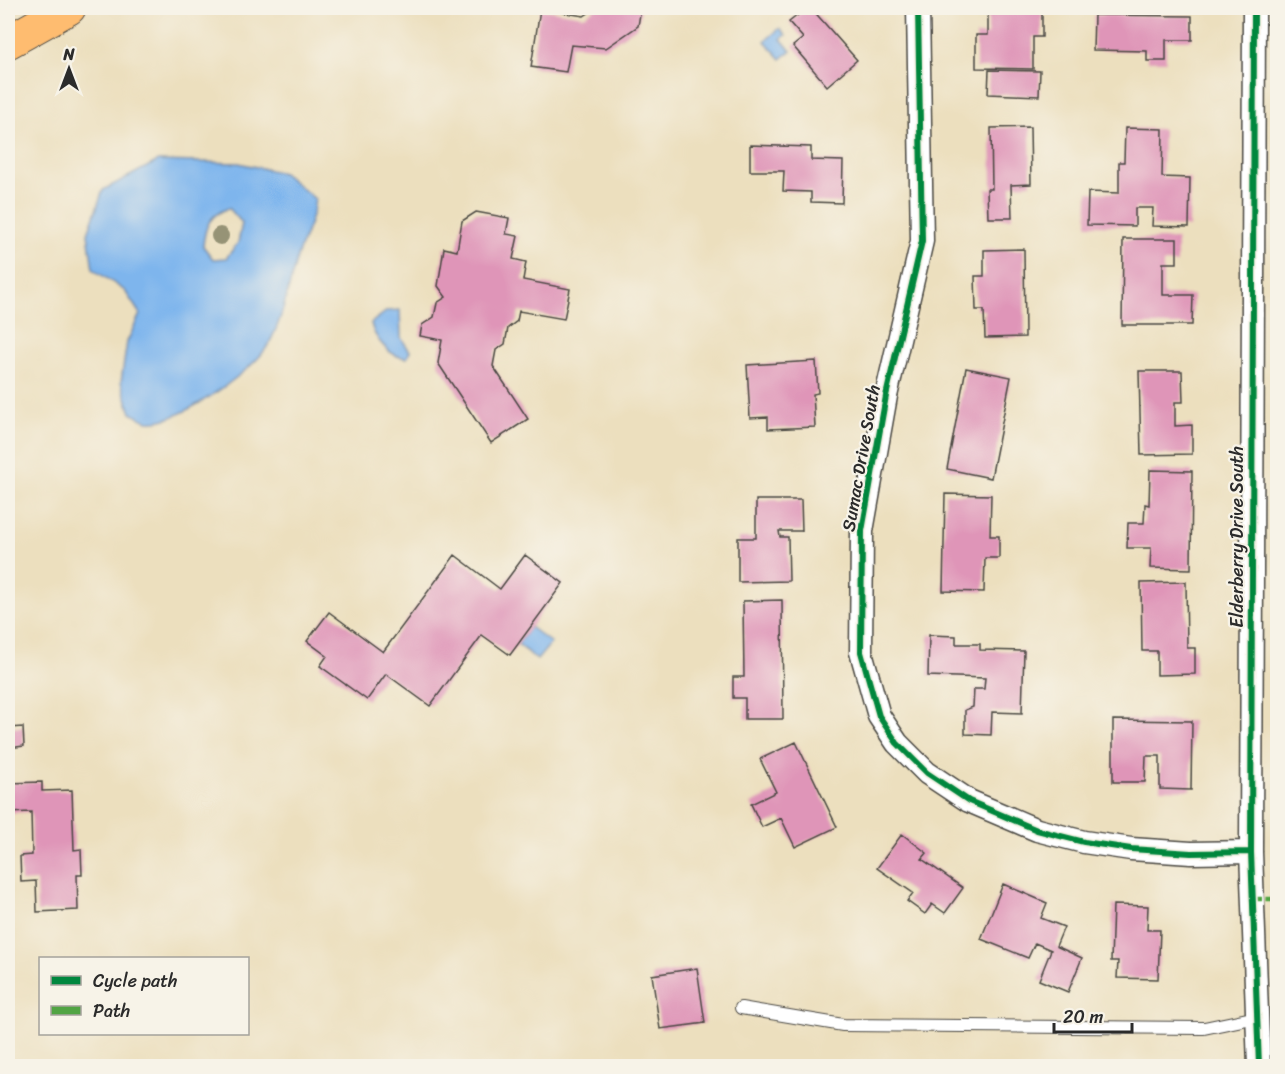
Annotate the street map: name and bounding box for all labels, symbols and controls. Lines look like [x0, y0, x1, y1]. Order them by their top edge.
north arrow [39, 39, 99, 99]
text: N [62, 40, 75, 69]
street label: Sumac Drive South [832, 382, 890, 534]
street label: Elderberry Drive South [1221, 446, 1253, 628]
legend [39, 957, 249, 1035]
text: Cycle path [93, 965, 177, 997]
text: Path [93, 995, 130, 1027]
scale bar [1054, 996, 1132, 1034]
text: 20 m [1063, 1001, 1103, 1033]

